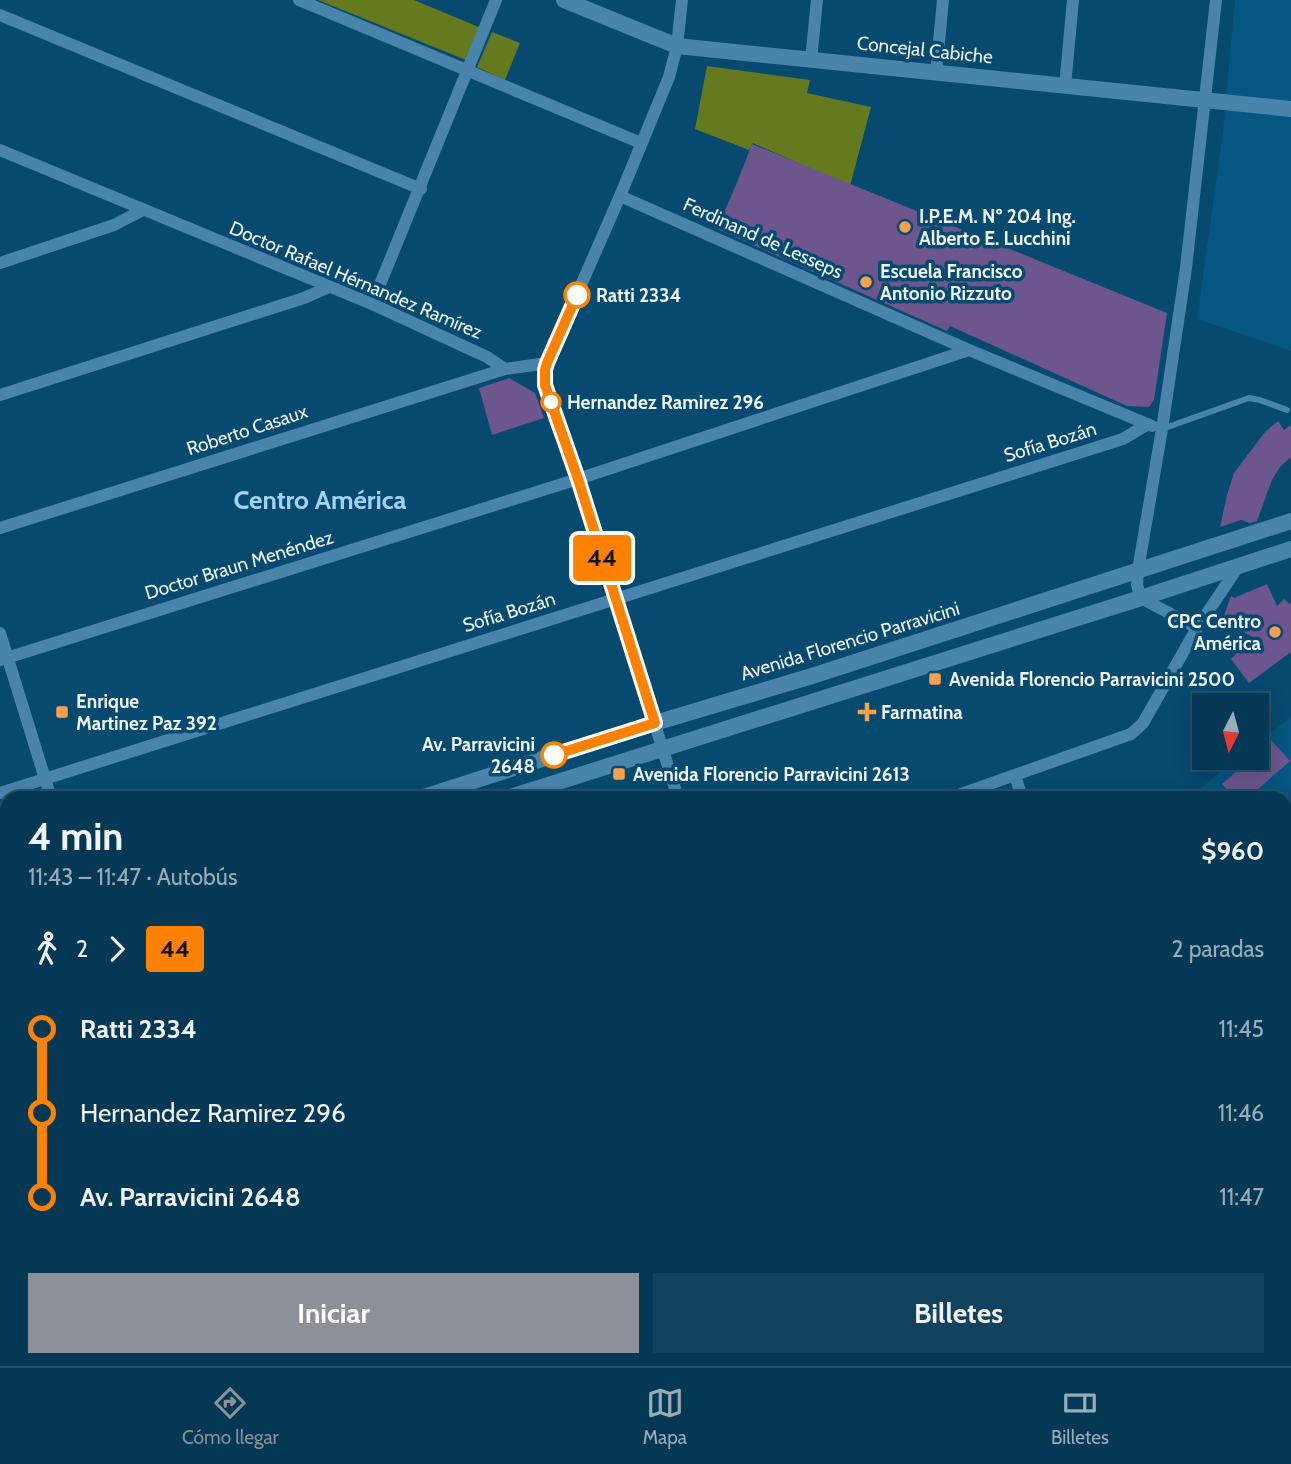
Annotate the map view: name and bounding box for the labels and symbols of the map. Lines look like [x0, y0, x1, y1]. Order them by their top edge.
street label: Concejal Cabiche [856, 31, 994, 69]
street label: Ferdinand de Lesseps [680, 193, 846, 284]
place label: I.P.E.M. Nº 204 Ing. Alberto E. Lucchini [919, 205, 1076, 250]
street label: Doctor Rafael Hérnandez Ramírez [226, 216, 486, 344]
marker: I.P.E.M. Nº 204 Ing. Alberto E. Lucchini [897, 219, 913, 235]
place label: Escuela Francisco Antonio Rizzuto [880, 260, 1023, 305]
marker: Escuela Francisco Antonio Rizzuto [858, 274, 874, 290]
marker: Ratti 2334 [564, 282, 590, 308]
place label: Ratti 2334 [596, 284, 681, 307]
place label: Hernandez Ramirez 296 [567, 391, 764, 414]
marker: Hernandez Ramirez 296 [541, 392, 561, 412]
street label: Roberto Casaux [184, 400, 310, 460]
street label: Sofía Bozán [1001, 417, 1099, 467]
district label: Centro América [234, 484, 407, 516]
street label: Doctor Braun Menéndez [142, 525, 336, 605]
line badge: 44 [570, 535, 634, 581]
street label: Sofía Bozán [460, 587, 558, 637]
street label: Avenida Florencio Parravicini [738, 597, 962, 685]
place label: CPC Centro América [1167, 610, 1262, 655]
marker: CPC Centro América [1267, 624, 1283, 640]
place label: Avenida Florencio Parravicini 2500 [949, 668, 1235, 691]
marker: Avenida Florencio Parravicini 2500 [927, 671, 943, 687]
place label: Enrique Martinez Paz 392 [76, 690, 217, 735]
north arrow [1192, 693, 1269, 770]
place label: Farmatina [881, 701, 963, 724]
marker: Enrique Martinez Paz 392 [54, 704, 70, 720]
marker: Farmatina [859, 704, 875, 720]
place label: Av. Parravicini 2648 [422, 733, 535, 778]
marker: Av. Parravicini 2648 [541, 742, 567, 768]
place label: Avenida Florencio Parravicini 2613 [633, 763, 910, 786]
marker: Avenida Florencio Parravicini 2613 [611, 766, 627, 782]

